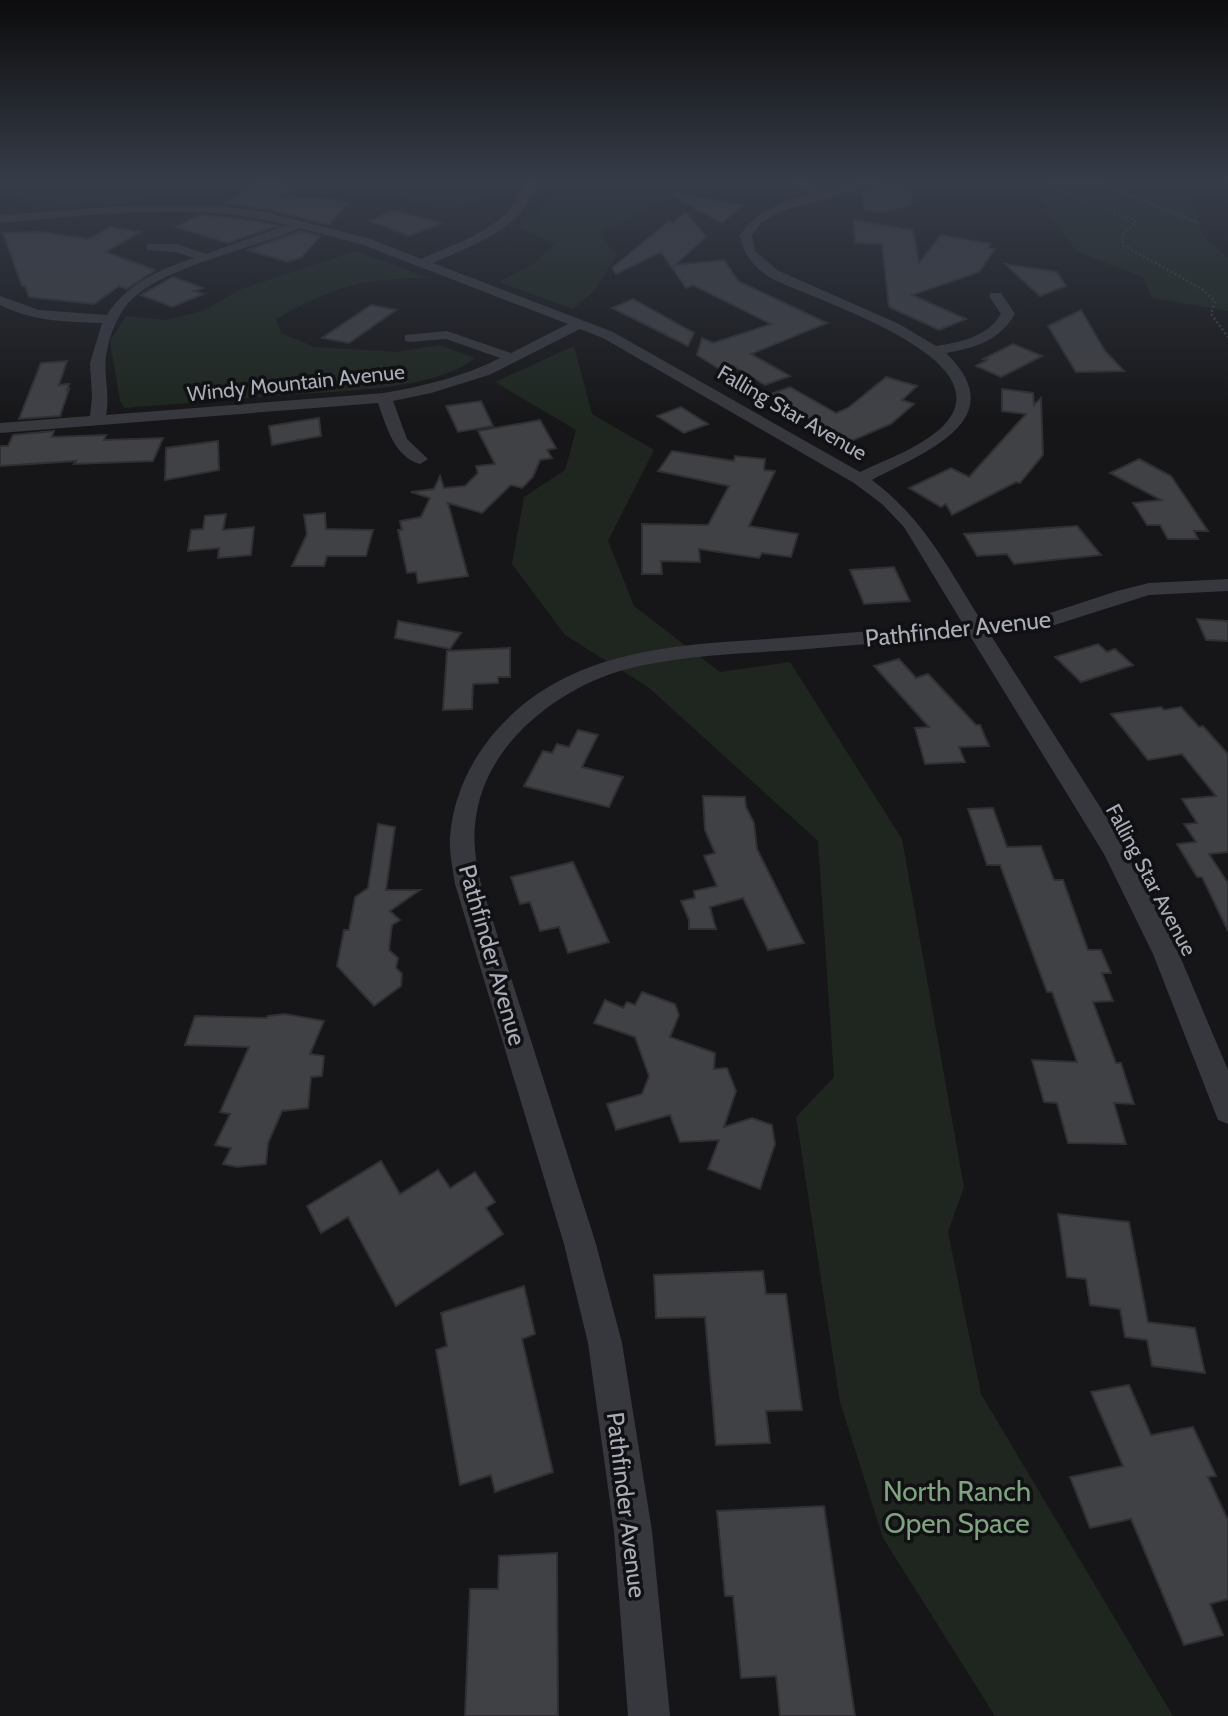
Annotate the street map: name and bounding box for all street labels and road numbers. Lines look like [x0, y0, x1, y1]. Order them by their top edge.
street label: Windy Mountain Avenue [186, 359, 406, 406]
street label: Falling Star Avenue [713, 360, 872, 466]
street label: Pathfinder Avenue [864, 604, 1052, 653]
street label: Falling Star Avenue [1101, 800, 1202, 960]
street label: Pathfinder Avenue [453, 861, 532, 1049]
street label: Pathfinder Avenue [601, 1410, 652, 1599]

